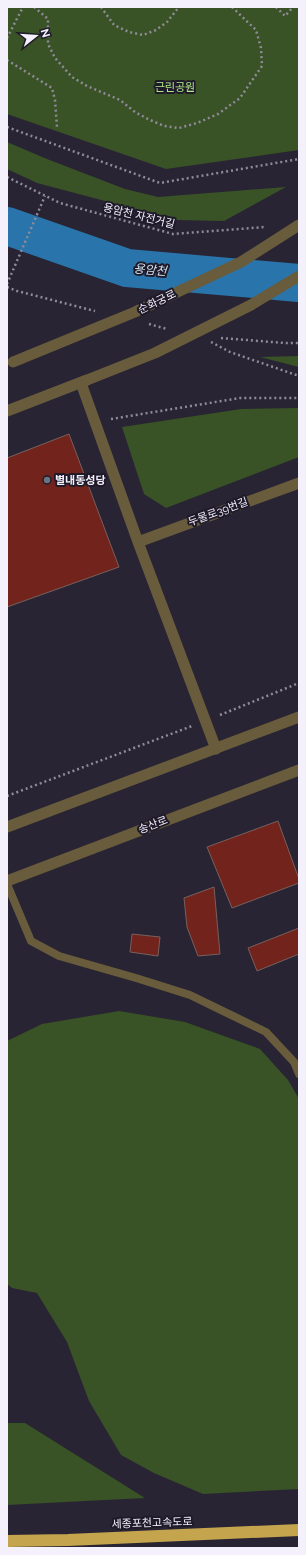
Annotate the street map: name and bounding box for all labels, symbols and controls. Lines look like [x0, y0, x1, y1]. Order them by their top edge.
north arrow [16, 16, 56, 56]
text: N [38, 27, 53, 39]
park label: 근린공원 [155, 81, 195, 94]
street label: 용암천 자전거길 [102, 201, 176, 231]
water label: 용암천 [133, 262, 169, 279]
street label: 순화궁로 [136, 287, 178, 317]
place label: 별내동성당 [55, 474, 106, 487]
marker: 별내동성당 [42, 475, 52, 485]
street label: 두물로39번길 [186, 495, 250, 529]
street label: 송산로 [136, 813, 170, 837]
street label: 세종포천고속도로 [111, 1515, 193, 1531]

